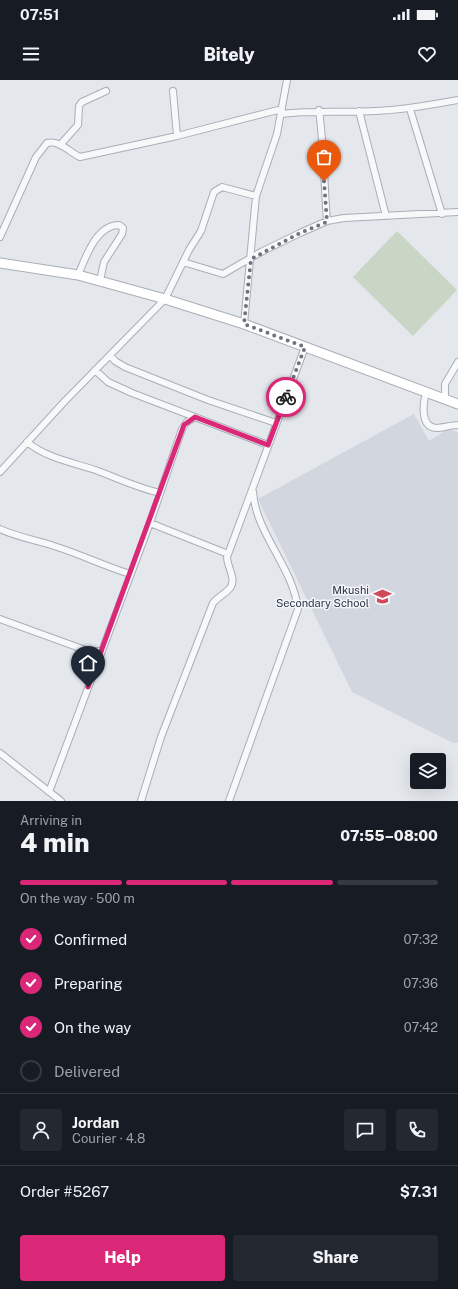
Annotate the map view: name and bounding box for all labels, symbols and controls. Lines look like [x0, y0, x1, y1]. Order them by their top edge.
text: 07:51 [20, 6, 59, 23]
icon: menu [20, 43, 42, 65]
icon: heart [416, 43, 438, 65]
text: Bitely [203, 44, 255, 65]
pin [307, 140, 341, 181]
icon: bag [313, 146, 335, 168]
courier [266, 377, 306, 417]
icon: bike [275, 386, 297, 408]
place label: Mkushi Secondary School [276, 584, 369, 609]
school or university icon: Mkushi Secondary School [372, 586, 392, 606]
pin [71, 646, 105, 687]
icon: home [77, 652, 99, 674]
map controls [410, 753, 446, 789]
button: layers [410, 753, 446, 789]
text: Arriving in [20, 813, 82, 828]
text: 4 min [20, 827, 90, 858]
text: 07:55–08:00 [340, 827, 438, 844]
text: On the way · 500 m [20, 891, 135, 906]
icon: check [20, 928, 42, 950]
text: Confirmed [54, 931, 127, 948]
text: 07:32 [404, 932, 438, 947]
icon: check [20, 972, 42, 994]
text: Preparing [54, 975, 123, 992]
text: 07:36 [403, 976, 438, 991]
icon: check [20, 1016, 42, 1038]
text: On the way [54, 1019, 131, 1036]
text: 07:42 [404, 1020, 438, 1035]
text: Delivered [54, 1063, 120, 1080]
button: person [20, 1109, 62, 1151]
button: chat [344, 1109, 386, 1151]
button: phone [396, 1109, 438, 1151]
text: Jordan [72, 1114, 119, 1131]
text: Courier · 4.8 [72, 1131, 145, 1146]
text: Order #5267 [20, 1183, 109, 1200]
text: $7.31 [400, 1183, 438, 1200]
button: Help [20, 1235, 225, 1281]
button: Share [233, 1235, 438, 1281]

